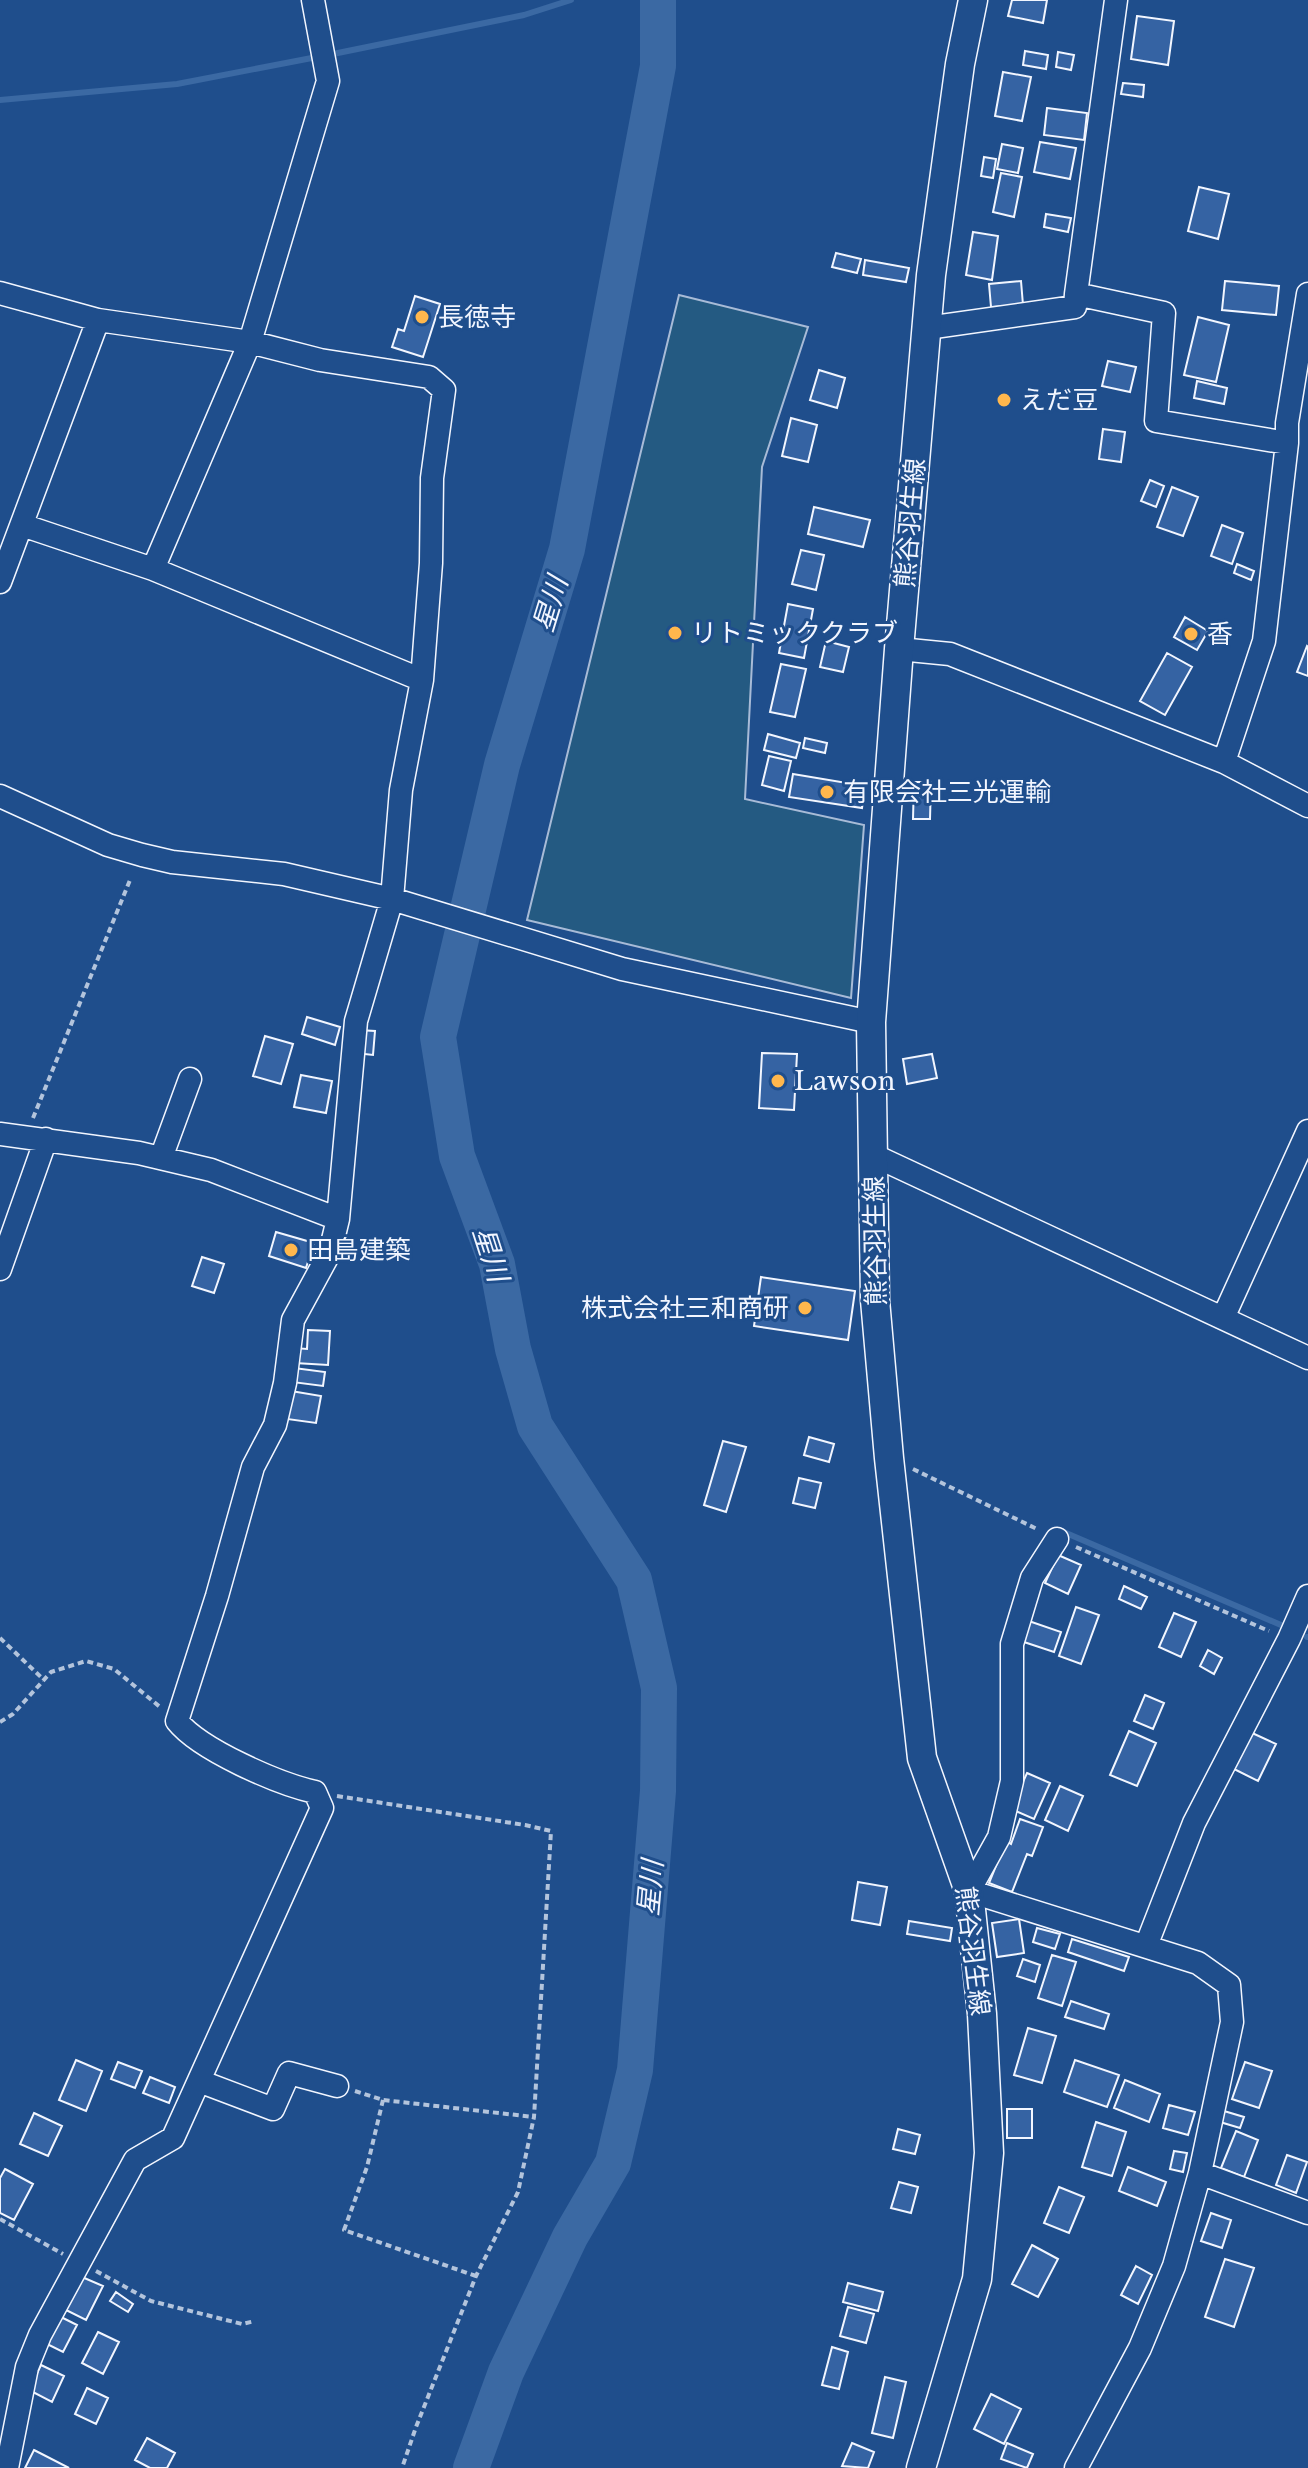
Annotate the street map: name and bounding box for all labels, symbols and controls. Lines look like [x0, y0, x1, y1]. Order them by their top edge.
place label: 長徳寺 [438, 301, 516, 333]
marker: 長徳寺 [413, 308, 431, 326]
place label: えだ豆 [1020, 384, 1098, 416]
marker: えだ豆 [995, 391, 1013, 409]
street label: 熊谷羽生線 [888, 457, 932, 589]
water label: 星川 [526, 569, 576, 636]
place label: リトミッククラブ [691, 617, 898, 649]
place label: 香 [1207, 618, 1233, 650]
marker: リトミッククラブ [666, 624, 684, 642]
marker: 香 [1182, 625, 1200, 643]
place label: 有限会社三光運輸 [843, 776, 1051, 808]
marker: 有限会社三光運輸 [818, 783, 836, 801]
place label: Lawson [794, 1065, 896, 1097]
marker: Lawson [769, 1072, 787, 1090]
street label: 熊谷羽生線 [858, 1176, 892, 1306]
water label: 星川 [465, 1222, 517, 1289]
place label: 田島建築 [307, 1234, 411, 1266]
marker: 田島建築 [282, 1241, 300, 1259]
place label: 株式会社三和商研 [581, 1292, 789, 1324]
marker: 株式会社三和商研 [796, 1299, 814, 1317]
water label: 星川 [631, 1856, 671, 1917]
street label: 熊谷羽生線 [949, 1885, 997, 2017]

